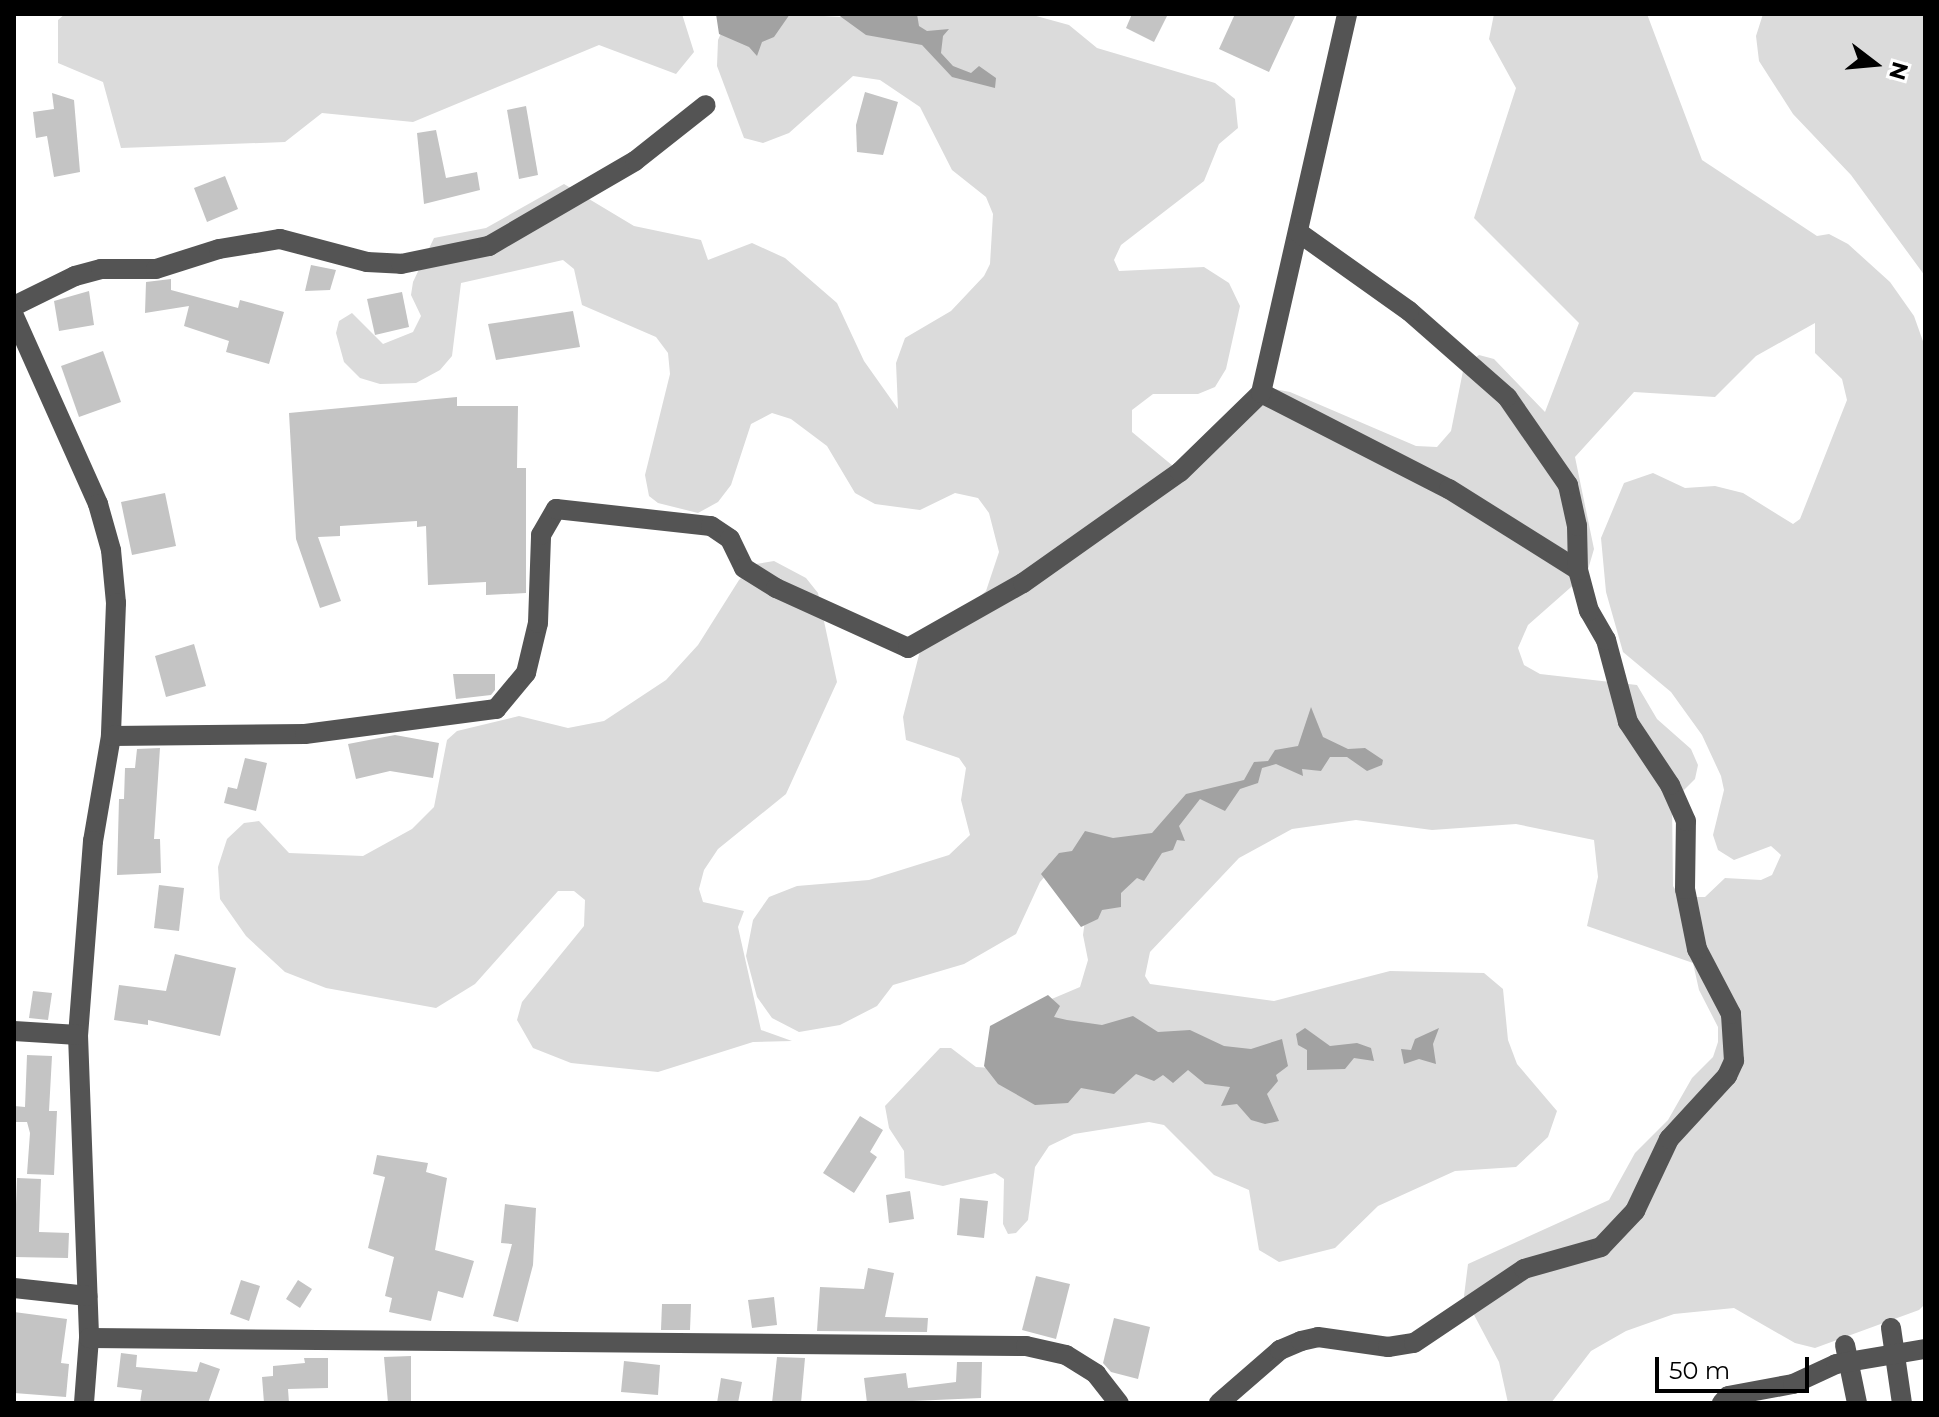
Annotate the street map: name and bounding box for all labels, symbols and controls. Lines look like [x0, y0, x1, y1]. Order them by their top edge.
north arrow [1835, 24, 1915, 104]
text: N [1883, 58, 1914, 83]
scale bar [1659, 1341, 1813, 1391]
text: 50 m [1669, 1356, 1730, 1385]

